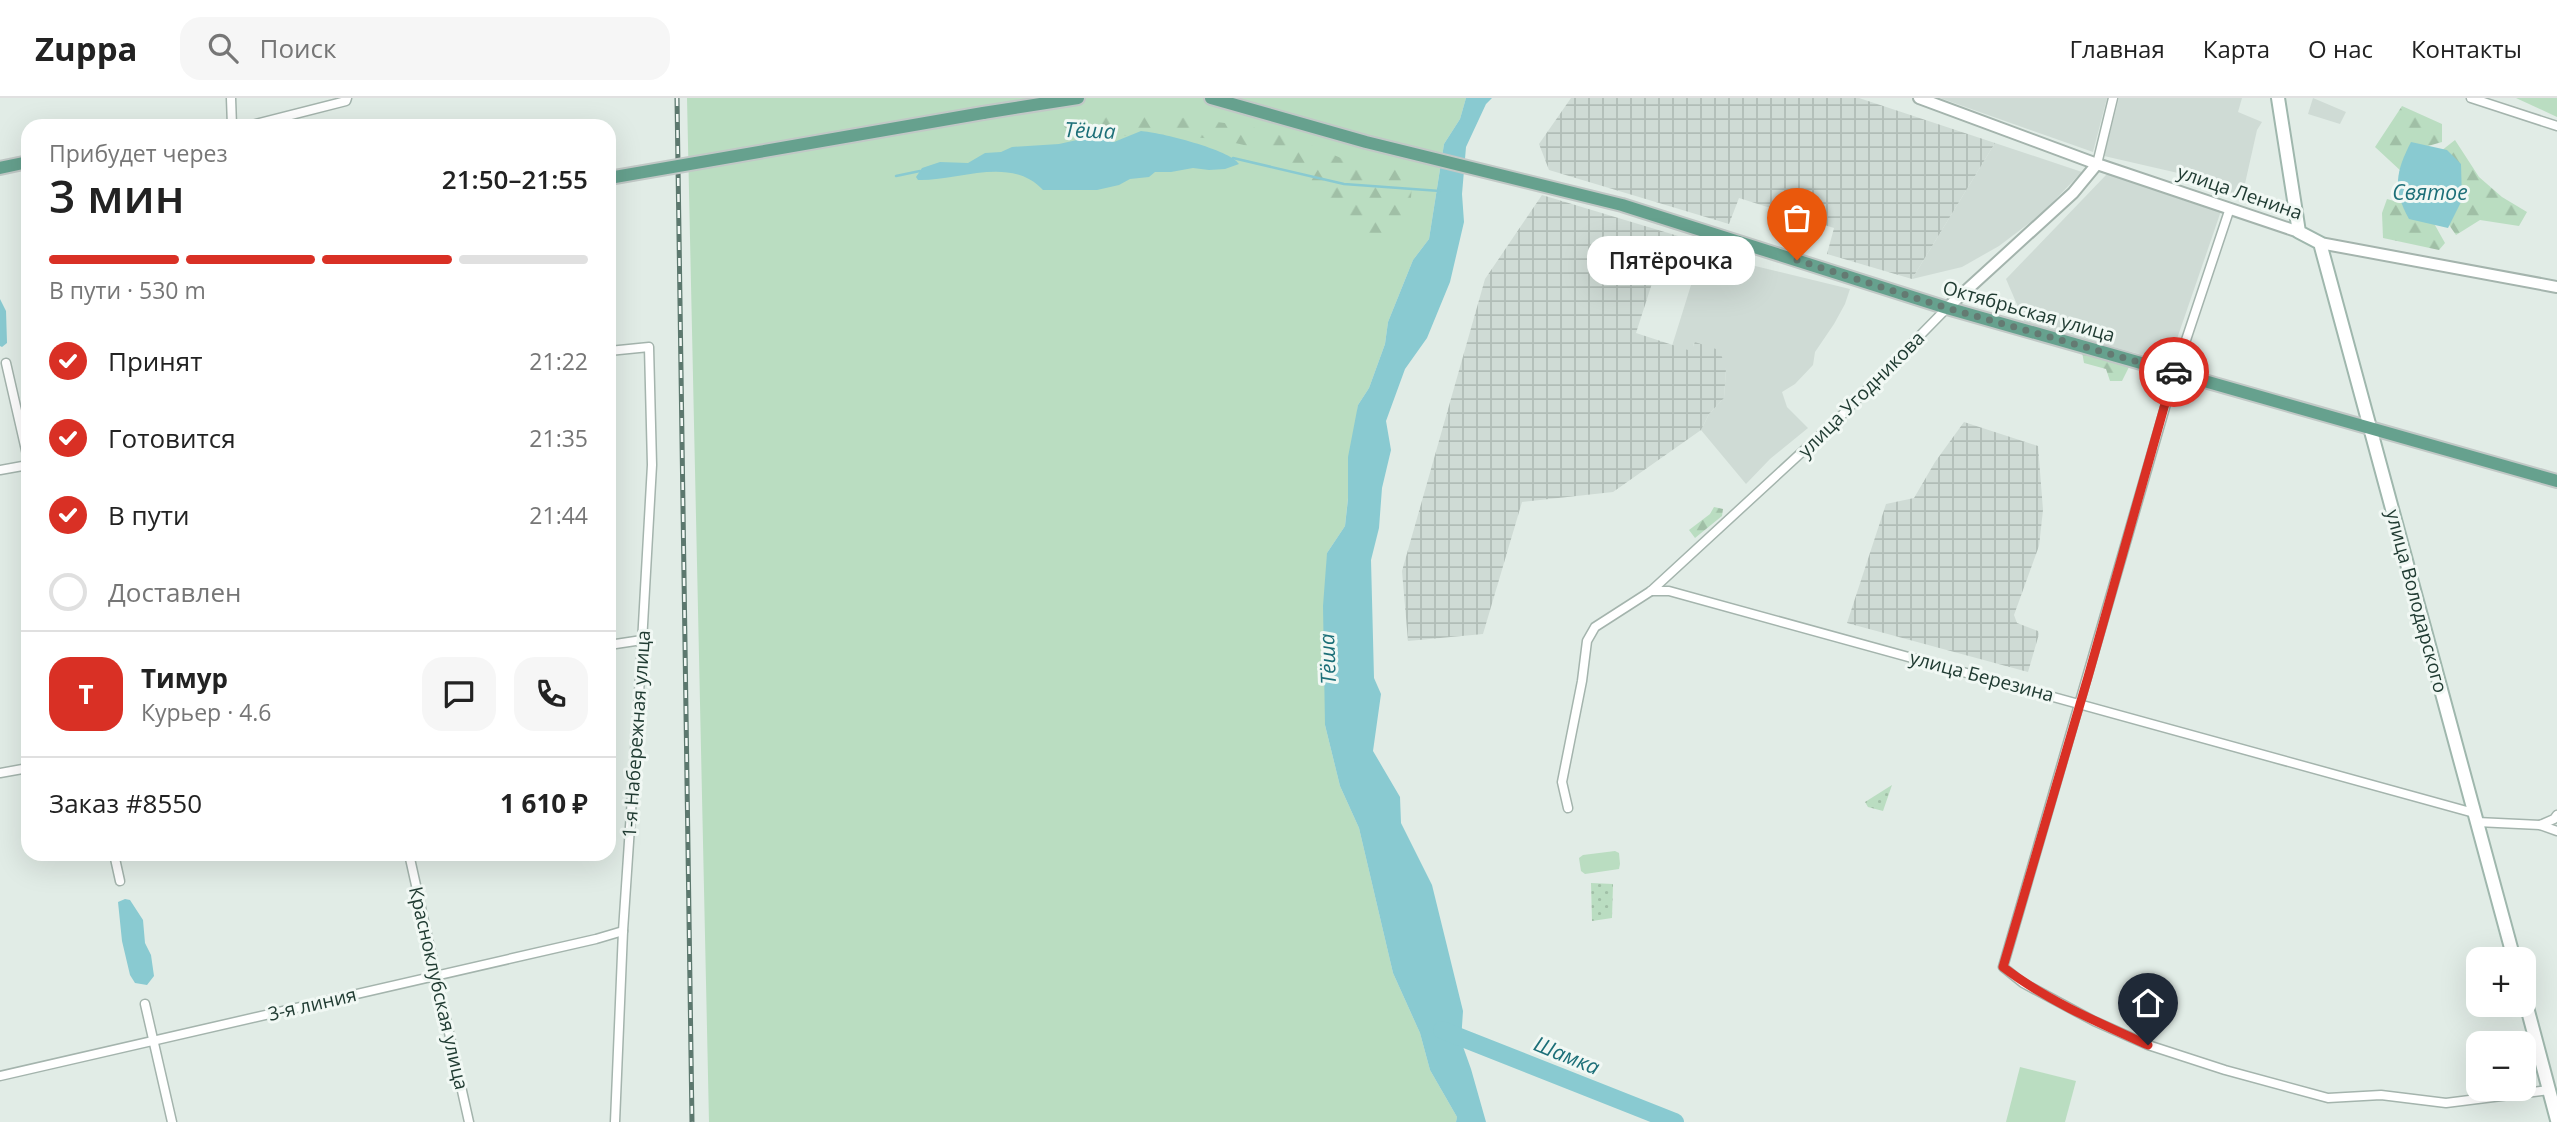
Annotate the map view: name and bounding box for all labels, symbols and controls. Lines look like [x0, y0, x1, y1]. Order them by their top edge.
search box [180, 17, 670, 80]
text: Zuppa [35, 26, 138, 71]
icon: search [204, 29, 242, 67]
text: Поиск [260, 30, 336, 66]
text: Главная [2070, 32, 2165, 65]
text: Карта [2203, 32, 2270, 65]
text: О нас [2308, 32, 2373, 65]
text: Контакты [2411, 32, 2522, 65]
water label: Тёша [1064, 115, 1116, 145]
text: Прибудет через [49, 137, 228, 169]
street label: улица Ленина [2174, 158, 2306, 226]
text: 21:50–21:55 [442, 161, 588, 197]
text: 3 мин [49, 164, 185, 226]
water label: Святое [2392, 178, 2468, 206]
pin [1767, 188, 1827, 260]
icon: bag [1778, 199, 1816, 237]
callout: Пятёрочка [1587, 236, 1755, 284]
text: Пятёрочка [1609, 244, 1733, 276]
text: В пути · 530 m [49, 274, 206, 306]
street label: Октябрьская улица [1940, 274, 2118, 348]
street label: улица Угодникова [1792, 325, 1930, 463]
courier [2139, 337, 2209, 407]
icon: check [49, 342, 87, 380]
text: Принят [108, 343, 202, 379]
text: 21:22 [529, 345, 588, 377]
icon: car [2155, 353, 2193, 391]
icon: check [49, 419, 87, 457]
text: Готовится [108, 420, 236, 456]
text: 21:35 [529, 422, 588, 454]
icon: check [49, 496, 87, 534]
text: В пути [108, 497, 189, 533]
text: 21:44 [529, 499, 588, 531]
street label: улица Володарского [2380, 506, 2454, 696]
text: Доставлен [108, 574, 241, 610]
street label: 1-я Набережная улица [616, 629, 656, 839]
water label: Тёша [1312, 633, 1342, 685]
street label: улица Березина [1907, 644, 2057, 708]
button: chat [422, 657, 496, 731]
button: phone [514, 657, 588, 731]
text: Тимур [141, 660, 228, 696]
text: Т [78, 676, 94, 712]
text: Курьер · 4.6 [141, 696, 272, 728]
text: Заказ #8550 [49, 785, 202, 821]
text: 1 610 ₽ [500, 785, 588, 821]
street label: Красноклубская улица [403, 884, 475, 1092]
map controls [2466, 947, 2536, 1101]
button: + [2466, 947, 2536, 1017]
pin [2118, 973, 2178, 1045]
street label: 3-я линия [265, 981, 359, 1027]
icon: home [2129, 984, 2167, 1022]
water label: Шамка [1530, 1029, 1604, 1081]
button: − [2466, 1031, 2536, 1101]

